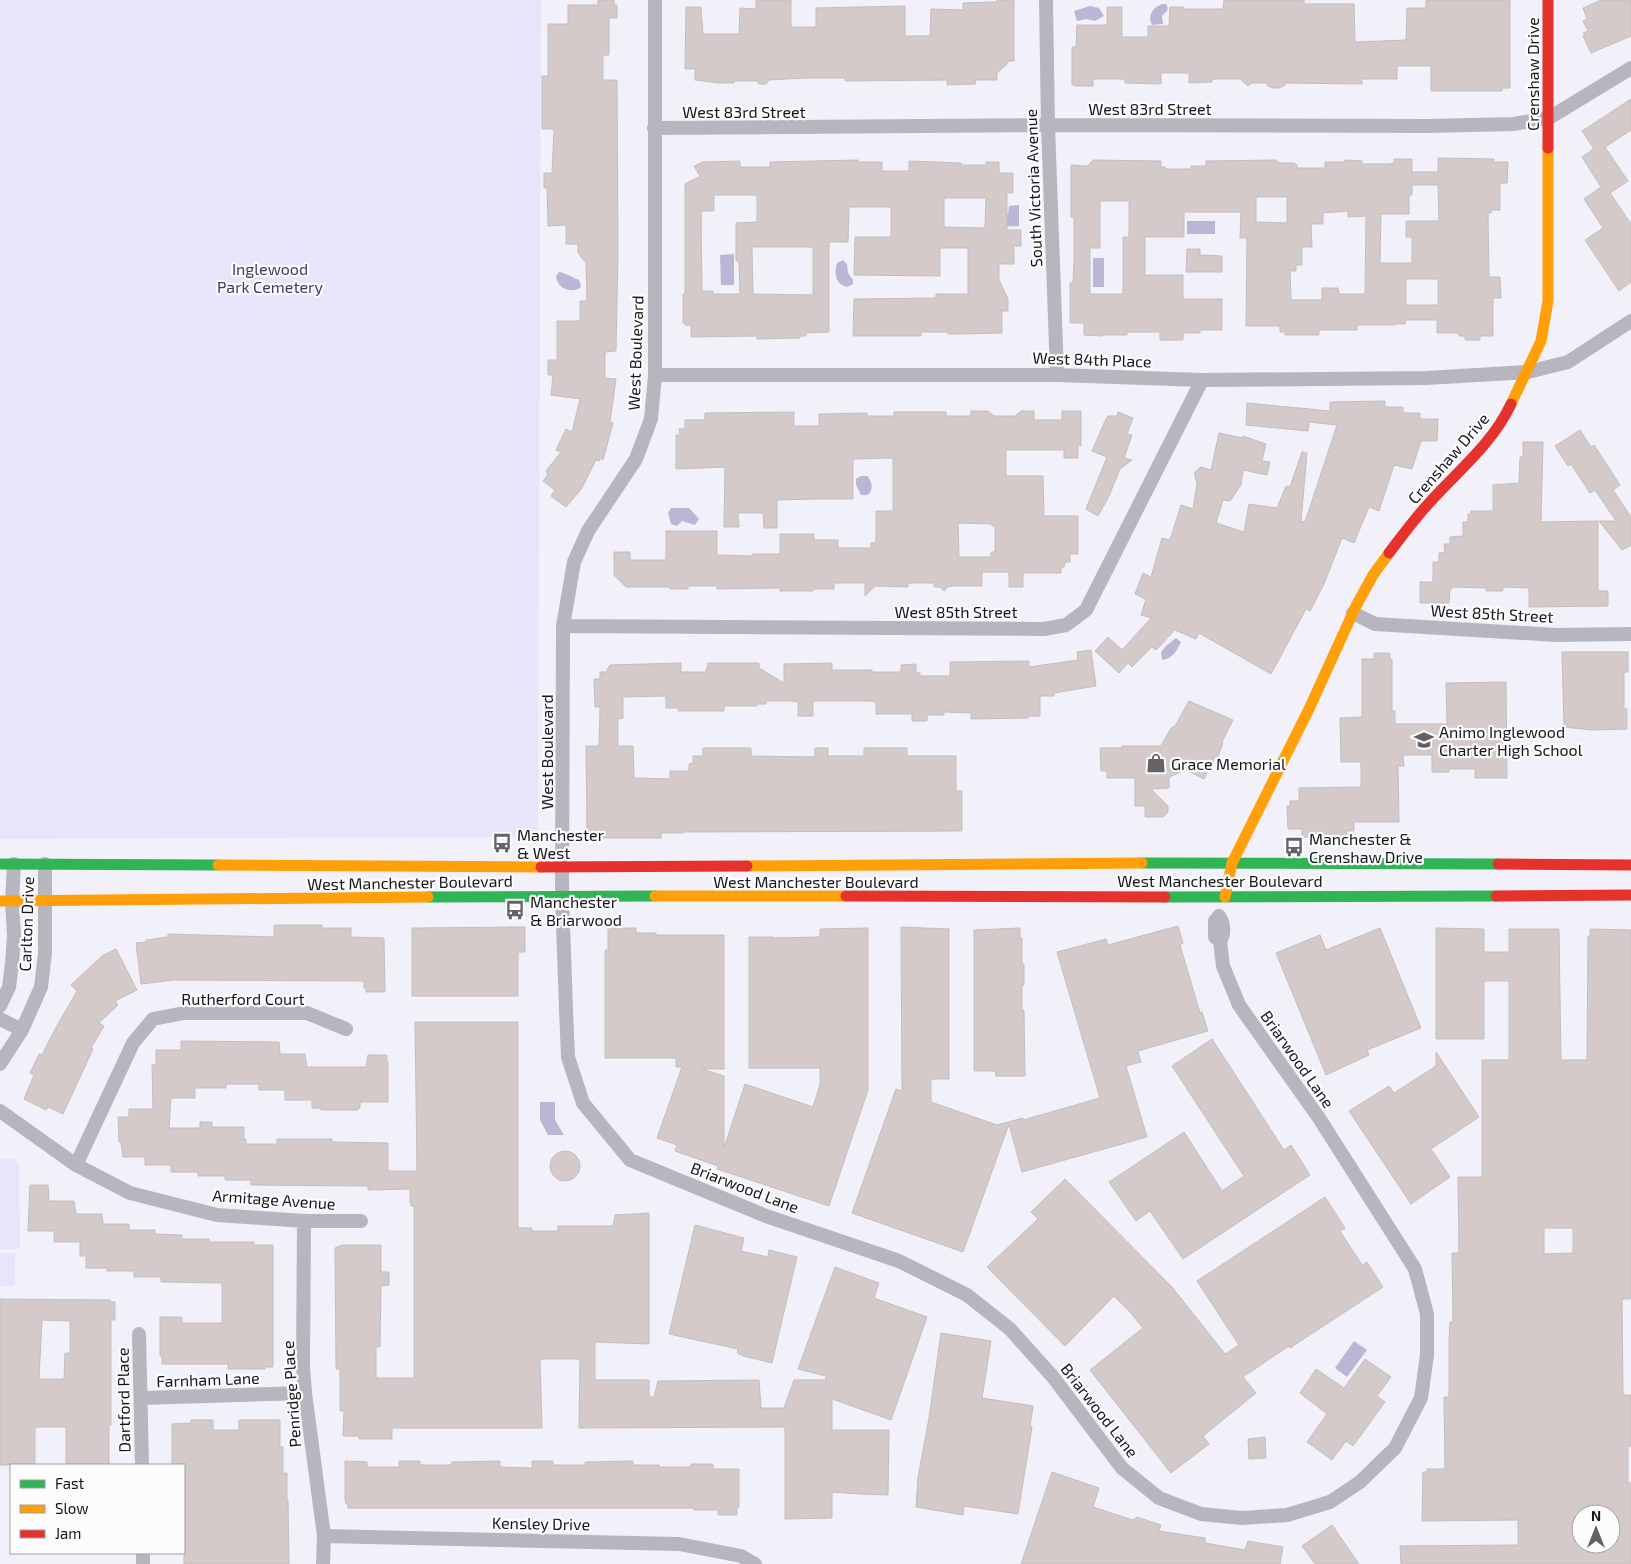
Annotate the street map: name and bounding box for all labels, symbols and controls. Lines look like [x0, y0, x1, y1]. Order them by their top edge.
street label: Crenshaw Drive [1523, 17, 1542, 131]
street label: West 83rd Street [1088, 99, 1212, 118]
street label: West 83rd Street [682, 102, 806, 121]
street label: South Victoria Avenue [1021, 108, 1045, 268]
park label: Inglewood Park Cemetery [217, 259, 324, 296]
street label: West Boulevard [623, 295, 647, 411]
street label: West 84th Place [1032, 347, 1152, 371]
street label: Crenshaw Drive [1403, 409, 1493, 507]
street label: West 85th Street [1430, 600, 1554, 626]
street label: West 85th Street [895, 602, 1017, 621]
street label: West Boulevard [537, 694, 556, 810]
place label: Animo Inglewood Charter High School [1439, 722, 1583, 759]
school or university icon: Animo Inglewood Charter High School [1413, 729, 1435, 751]
shop icon: Grace Memorial [1145, 752, 1167, 774]
place label: Grace Memorial [1171, 754, 1286, 773]
place label: Manchester & West [517, 825, 605, 862]
place label: Manchester & Crenshaw Drive [1309, 829, 1423, 866]
bus stop icon: Manchester & West [491, 832, 513, 854]
bus stop icon: Manchester & Crenshaw Drive [1283, 836, 1305, 858]
street label: West Manchester Boulevard [307, 871, 513, 893]
street label: West Manchester Boulevard [1117, 871, 1323, 890]
street label: West Manchester Boulevard [713, 872, 919, 891]
street label: Carlton Drive [15, 876, 37, 972]
place label: Manchester & Briarwood [530, 892, 622, 929]
bus stop icon: Manchester & Briarwood [504, 899, 526, 921]
street label: Rutherford Court [181, 989, 305, 1008]
street label: Briarwood Lane [1257, 1007, 1339, 1111]
street label: Briarwood Lane [688, 1158, 802, 1216]
street label: Armitage Avenue [212, 1185, 336, 1213]
street label: Penridge Place [278, 1340, 304, 1448]
street label: Dartford Place [113, 1347, 133, 1453]
street label: Briarwood Lane [1057, 1359, 1143, 1461]
street label: Farnham Lane [156, 1368, 260, 1390]
legend [10, 1464, 185, 1554]
text: Fast [55, 1474, 85, 1492]
text: Slow [55, 1499, 89, 1517]
north arrow [1571, 1504, 1621, 1554]
text: N [1591, 1507, 1601, 1524]
street label: Kensley Drive [492, 1513, 590, 1533]
text: Jam [55, 1524, 81, 1542]

